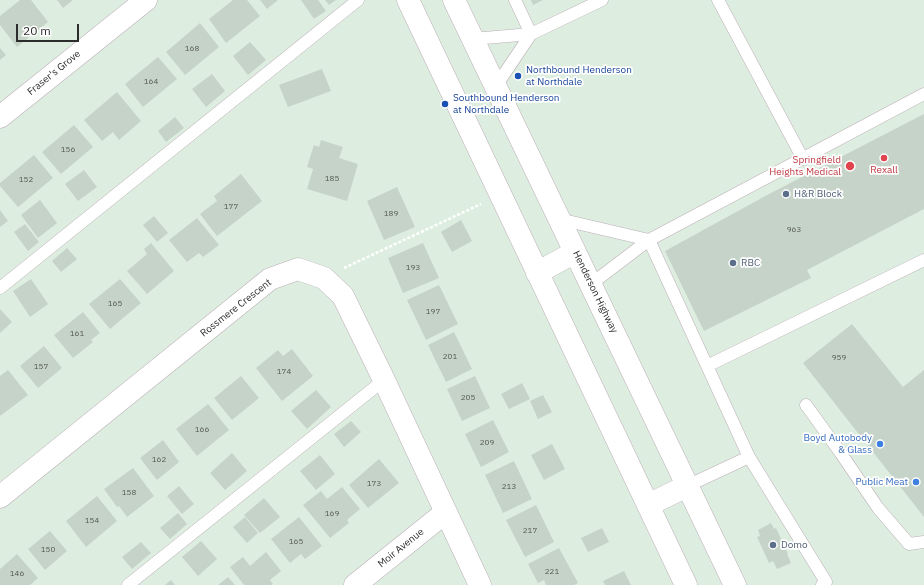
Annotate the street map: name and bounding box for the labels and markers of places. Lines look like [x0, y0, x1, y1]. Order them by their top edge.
place label: Northbound Henderson at Northdale [526, 64, 632, 88]
marker: Northbound Henderson at Northdale [513, 71, 523, 81]
place label: Southbound Henderson at Northdale [453, 92, 560, 116]
marker: Southbound Henderson at Northdale [440, 99, 450, 109]
marker: Rexall [879, 153, 889, 163]
place label: Springfield Heights Medical [769, 154, 841, 178]
marker: Springfield Heights Medical [844, 160, 856, 172]
place label: Rexall [870, 164, 898, 176]
place label: H&R Block [794, 188, 842, 200]
marker: H&R Block [781, 189, 791, 199]
place label: RBC [741, 257, 760, 269]
marker: RBC [728, 258, 738, 268]
place label: Boyd Autobody & Glass [803, 432, 872, 456]
marker: Boyd Autobody & Glass [875, 439, 885, 449]
place label: Public Meat [855, 476, 908, 488]
marker: Public Meat [911, 477, 921, 487]
place label: Domo [781, 539, 808, 551]
marker: Domo [768, 540, 778, 550]

